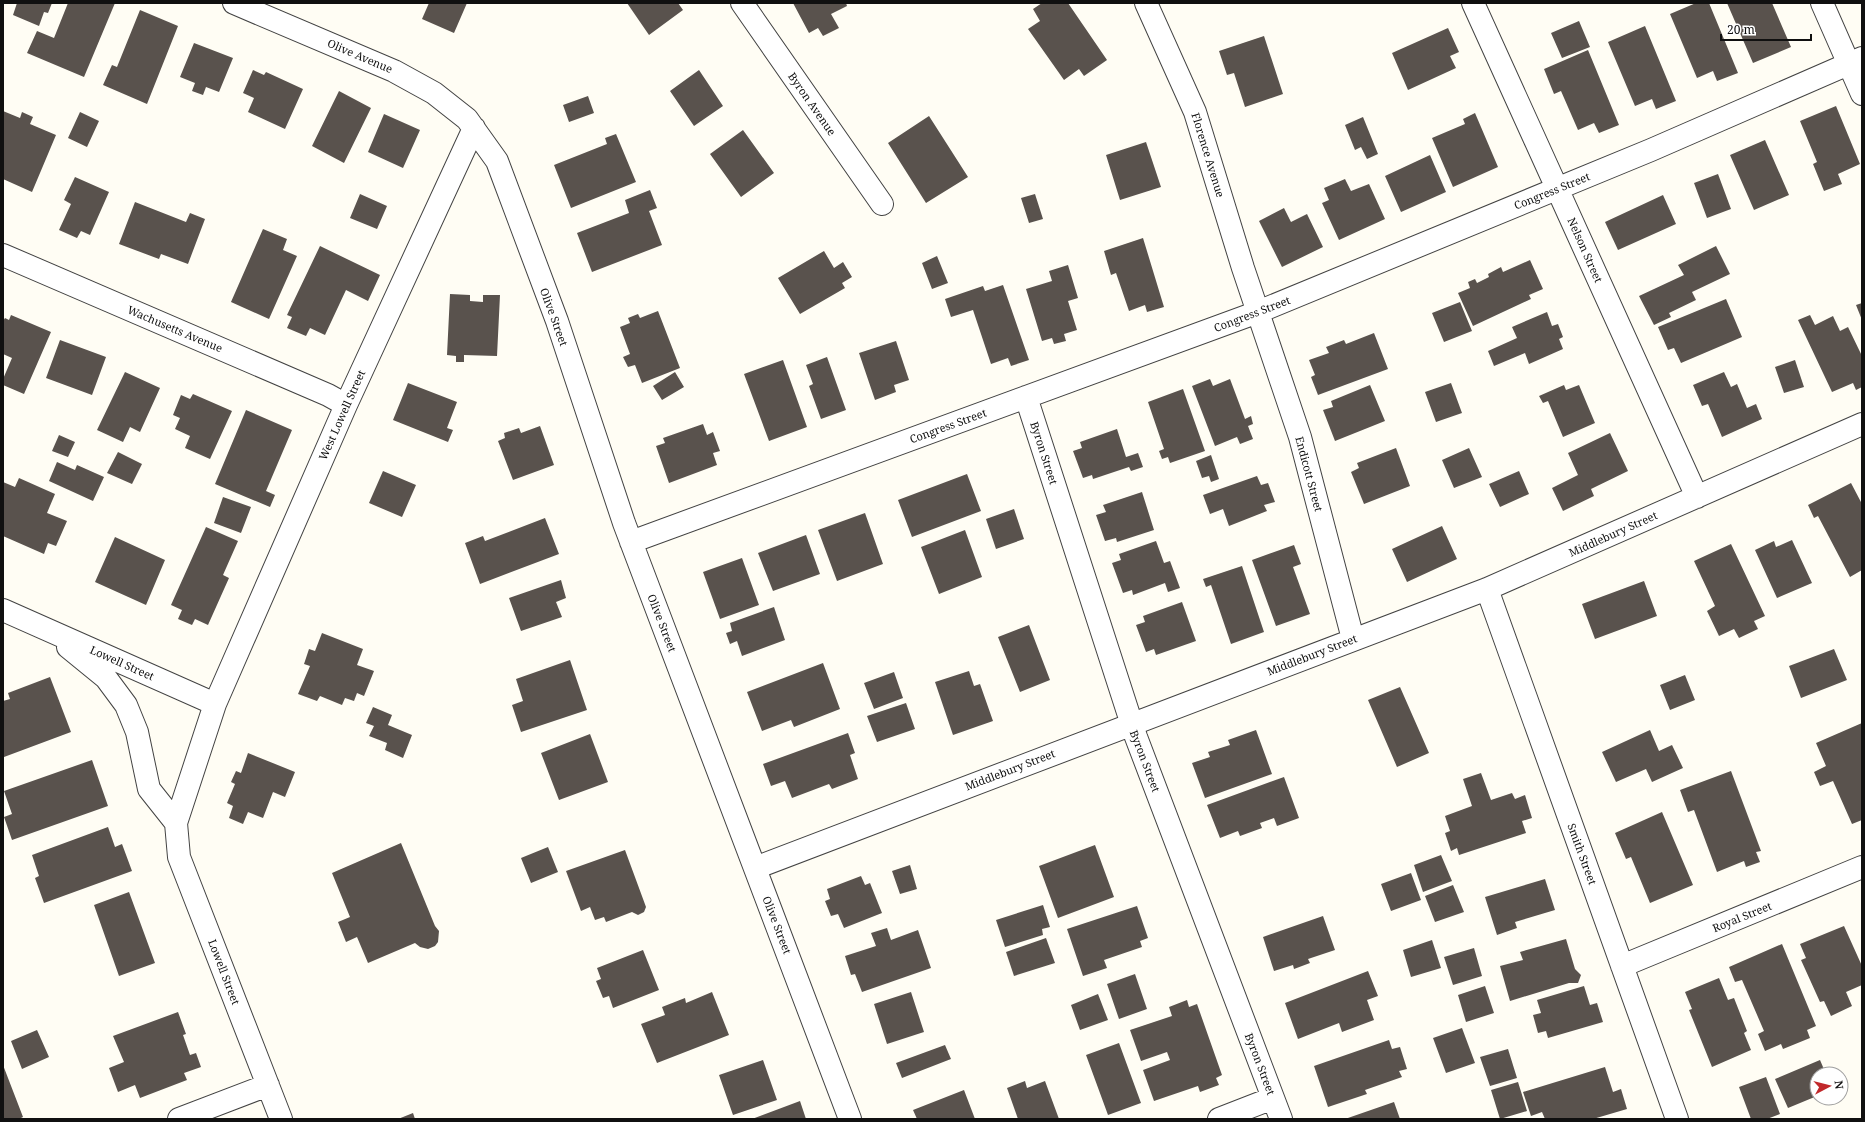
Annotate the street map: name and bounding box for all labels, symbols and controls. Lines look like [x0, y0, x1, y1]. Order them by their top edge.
scale bar [1721, 16, 1811, 42]
text: 20 m [1727, 21, 1755, 38]
street label: Olive Avenue [325, 35, 395, 76]
street label: Byron Avenue [785, 69, 840, 138]
street label: Florence Avenue [1188, 111, 1229, 199]
street label: Congress Street [1512, 168, 1592, 213]
street label: Nelson Street [1564, 215, 1607, 285]
street label: Olive Street [537, 286, 572, 348]
street label: Congress Street [1211, 292, 1292, 335]
street label: Wachusetts Avenue [125, 302, 225, 355]
street label: West Lowell Street [315, 367, 368, 462]
street label: Congress Street [907, 405, 988, 446]
street label: Byron Street [1027, 419, 1062, 486]
street label: Endicott Street [1292, 435, 1327, 513]
street label: Middlebury Street [1566, 507, 1659, 560]
street label: Olive Street [645, 592, 680, 654]
street label: Middlebury Street [1265, 630, 1359, 679]
street label: Lowell Street [88, 642, 157, 683]
street label: Byron Street [1127, 728, 1164, 794]
street label: Middlebury Street [963, 745, 1057, 794]
street label: Smith Street [1564, 821, 1601, 887]
street label: Olive Street [760, 894, 795, 956]
street label: Royal Street [1710, 898, 1774, 935]
street label: Lowell Street [205, 937, 244, 1007]
street label: Byron Street [1242, 1031, 1279, 1097]
north arrow [1809, 1066, 1849, 1106]
text: N [1831, 1080, 1847, 1090]

